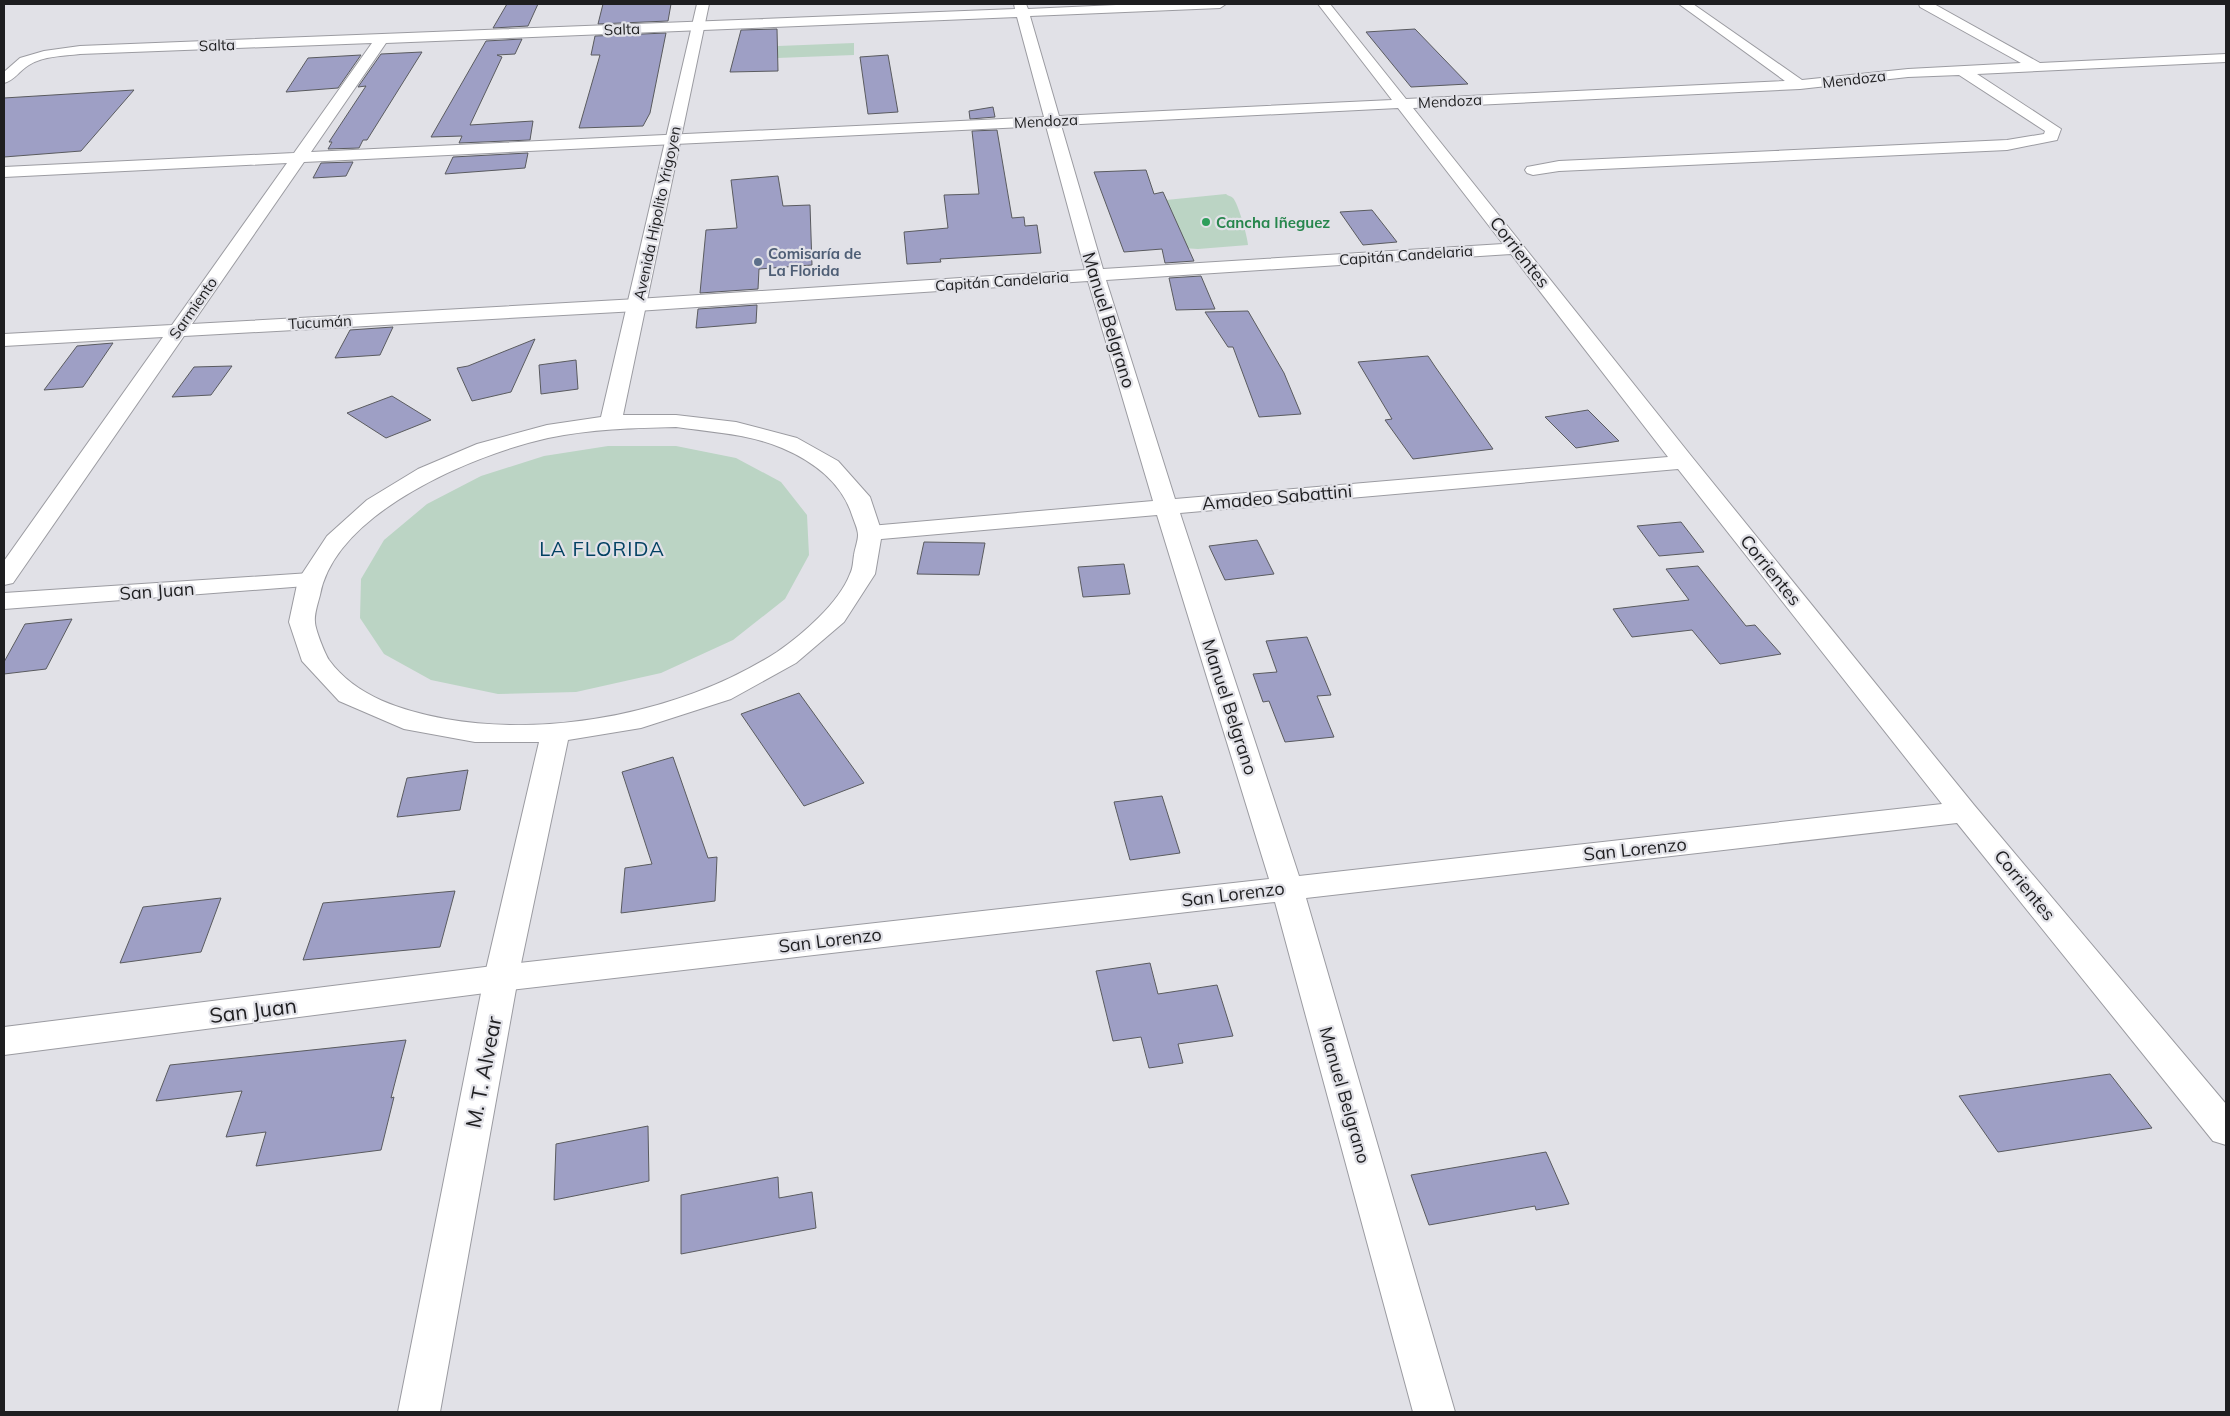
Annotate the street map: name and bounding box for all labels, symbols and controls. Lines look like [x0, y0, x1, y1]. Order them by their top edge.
street label: Salta [604, 19, 640, 39]
street label: Salta [199, 35, 235, 55]
street label: Mendoza [1821, 66, 1887, 92]
street label: Mendoza [1418, 90, 1482, 112]
street label: Mendoza [1014, 110, 1078, 132]
street label: Avenida Hipolito Yrigoyen [629, 124, 685, 302]
street label: Corrientes [1485, 212, 1555, 292]
place label: Cancha Iñeguez [1216, 213, 1330, 232]
marker: Cancha Iñeguez [1200, 216, 1212, 228]
street label: Capitán Candelaria [1338, 241, 1474, 269]
place label: Comisaría de La Florida [768, 244, 862, 280]
street label: Manuel Belgrano [1077, 249, 1141, 391]
marker: Comisaría de La Florida [752, 256, 764, 268]
street label: Capitán Candelaria [934, 267, 1070, 295]
street label: Sarmiento [165, 273, 221, 343]
street label: Tucumán [288, 311, 352, 333]
street label: Amadeo Sabattini [1201, 479, 1353, 515]
street label: Corrientes [1735, 530, 1807, 610]
district label: LA FLORIDA [539, 536, 665, 561]
street label: San Juan [119, 577, 195, 605]
street label: Manuel Belgrano [1197, 636, 1263, 778]
street label: San Lorenzo [1582, 832, 1688, 866]
street label: Corrientes [1989, 845, 2061, 925]
street label: San Lorenzo [1180, 876, 1286, 912]
street label: San Lorenzo [777, 922, 883, 958]
street label: San Juan [208, 992, 298, 1028]
street label: M. T. Alvear [459, 1014, 507, 1130]
street label: Manuel Belgrano [1314, 1024, 1376, 1166]

